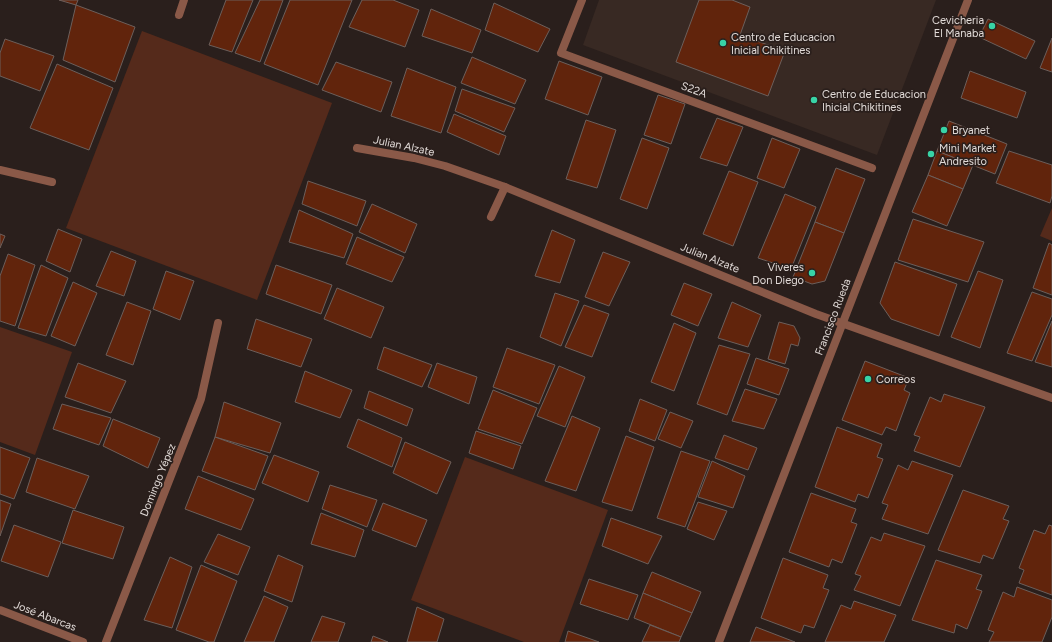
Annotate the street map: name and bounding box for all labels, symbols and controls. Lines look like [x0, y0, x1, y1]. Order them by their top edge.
place label: Cevicheria El Manaba [932, 14, 984, 40]
marker: Cevicheria El Manaba [987, 21, 997, 31]
place label: Centro de Educacion Inicial Chikitines [731, 31, 835, 57]
marker: Centro de Educacion Inicial Chikitines [718, 38, 728, 48]
street label: S22A [679, 79, 709, 101]
place label: Centro de Educacion Ihicial Chikitines [822, 88, 926, 114]
marker: Centro de Educacion Ihicial Chikitines [809, 95, 819, 105]
place label: Bryanet [952, 124, 990, 137]
marker: Bryanet [939, 125, 949, 135]
street label: Julian Alzate [372, 133, 436, 159]
place label: Mini Market Andresito [939, 142, 996, 168]
marker: Mini Market Andresito [926, 149, 936, 159]
street label: Julian Alzate [679, 240, 741, 276]
place label: Viveres Don Diego [752, 261, 804, 287]
marker: Viveres Don Diego [807, 268, 817, 278]
street label: Francisco Rueda [812, 277, 854, 357]
place label: Correos [876, 373, 915, 386]
marker: Correos [863, 374, 873, 384]
street label: Domingo Yépez [137, 442, 179, 518]
street label: José Abarcas [12, 598, 78, 634]

